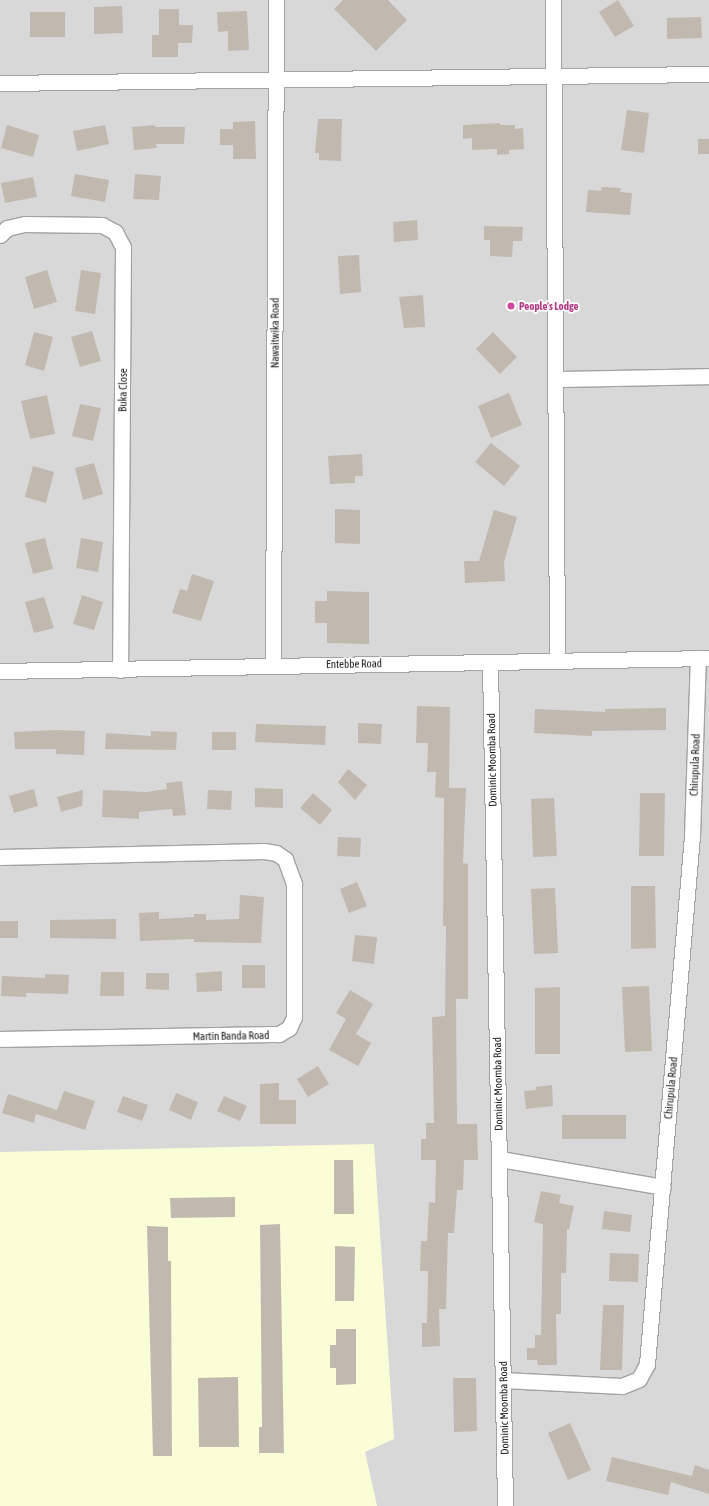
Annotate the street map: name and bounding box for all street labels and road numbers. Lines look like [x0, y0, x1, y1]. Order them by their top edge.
street label: Nawaitwika Road [268, 298, 282, 368]
street label: Buka Close [116, 368, 130, 412]
street label: Entebbe Road [326, 657, 382, 671]
street label: Dominic Moomba Road [485, 713, 499, 807]
street label: Chirupula Road [687, 734, 703, 796]
street label: Martin Banda Road [193, 1029, 269, 1043]
street label: Dominic Moomba Road [491, 1037, 505, 1131]
street label: Chirupula Road [662, 1056, 680, 1120]
street label: Dominic Moomba Road [497, 1361, 511, 1455]

